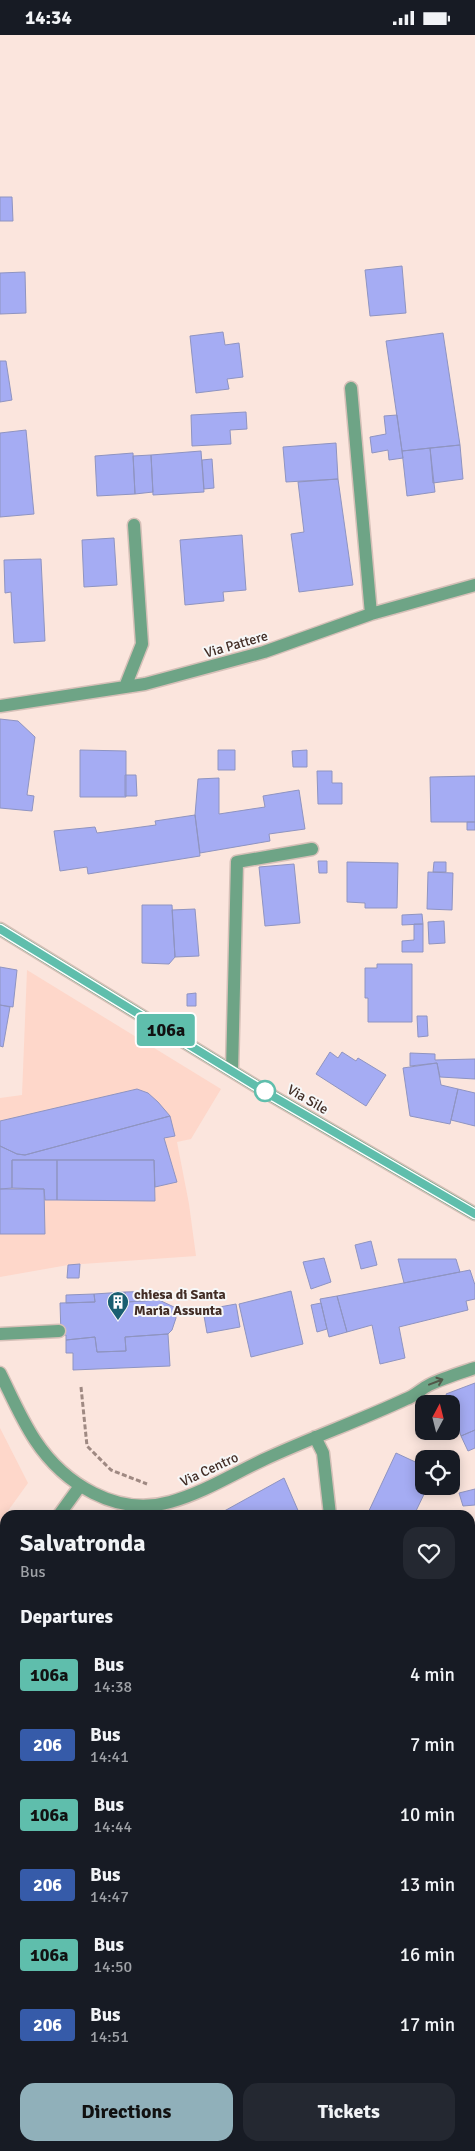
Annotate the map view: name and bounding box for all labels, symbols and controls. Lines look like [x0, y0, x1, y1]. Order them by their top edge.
text: 14:34 [25, 6, 72, 30]
street label: Via Pattere [202, 627, 270, 662]
line badge: 106a [131, 1014, 201, 1046]
text: 106a [147, 1019, 185, 1041]
unlabelled marker [254, 1080, 276, 1102]
street label: Via Sile [284, 1081, 331, 1118]
place label: chiesa di Santa Maria Assunta [134, 1286, 226, 1319]
building icon: chiesa di Santa Maria Assunta [106, 1290, 130, 1321]
one-way arrow [428, 1377, 443, 1386]
north arrow [415, 1395, 460, 1440]
map controls [415, 1395, 460, 1495]
street label: Via Centro [177, 1449, 241, 1490]
button: locate [415, 1450, 460, 1495]
button: heart [403, 1527, 455, 1579]
text: Salvatronda [20, 1528, 146, 1558]
text: Bus [20, 1562, 45, 1582]
text: Departures [20, 1605, 113, 1629]
text: Bus [93, 1653, 124, 1677]
text: 4 min [410, 1663, 455, 1687]
text: 106a [30, 1664, 68, 1686]
text: 14:38 [93, 1677, 132, 1697]
text: Bus [90, 1723, 121, 1747]
text: 7 min [410, 1733, 455, 1757]
text: 206 [33, 1734, 62, 1756]
text: 14:41 [90, 1747, 129, 1767]
text: Bus [93, 1793, 124, 1817]
text: 10 min [400, 1803, 455, 1827]
text: 106a [30, 1804, 68, 1826]
text: 14:44 [93, 1817, 132, 1837]
text: Bus [90, 1863, 121, 1887]
text: 13 min [400, 1873, 455, 1897]
text: 206 [33, 1874, 62, 1896]
text: 14:47 [90, 1887, 129, 1907]
text: Bus [93, 1933, 124, 1957]
text: 16 min [400, 1943, 455, 1967]
text: 106a [30, 1944, 68, 1966]
text: 14:50 [93, 1957, 132, 1977]
text: Bus [90, 2003, 121, 2027]
text: 17 min [400, 2013, 455, 2037]
text: 206 [33, 2014, 62, 2036]
text: 14:51 [90, 2027, 129, 2047]
button: Directions [20, 2083, 233, 2141]
button: Tickets [243, 2083, 455, 2141]

